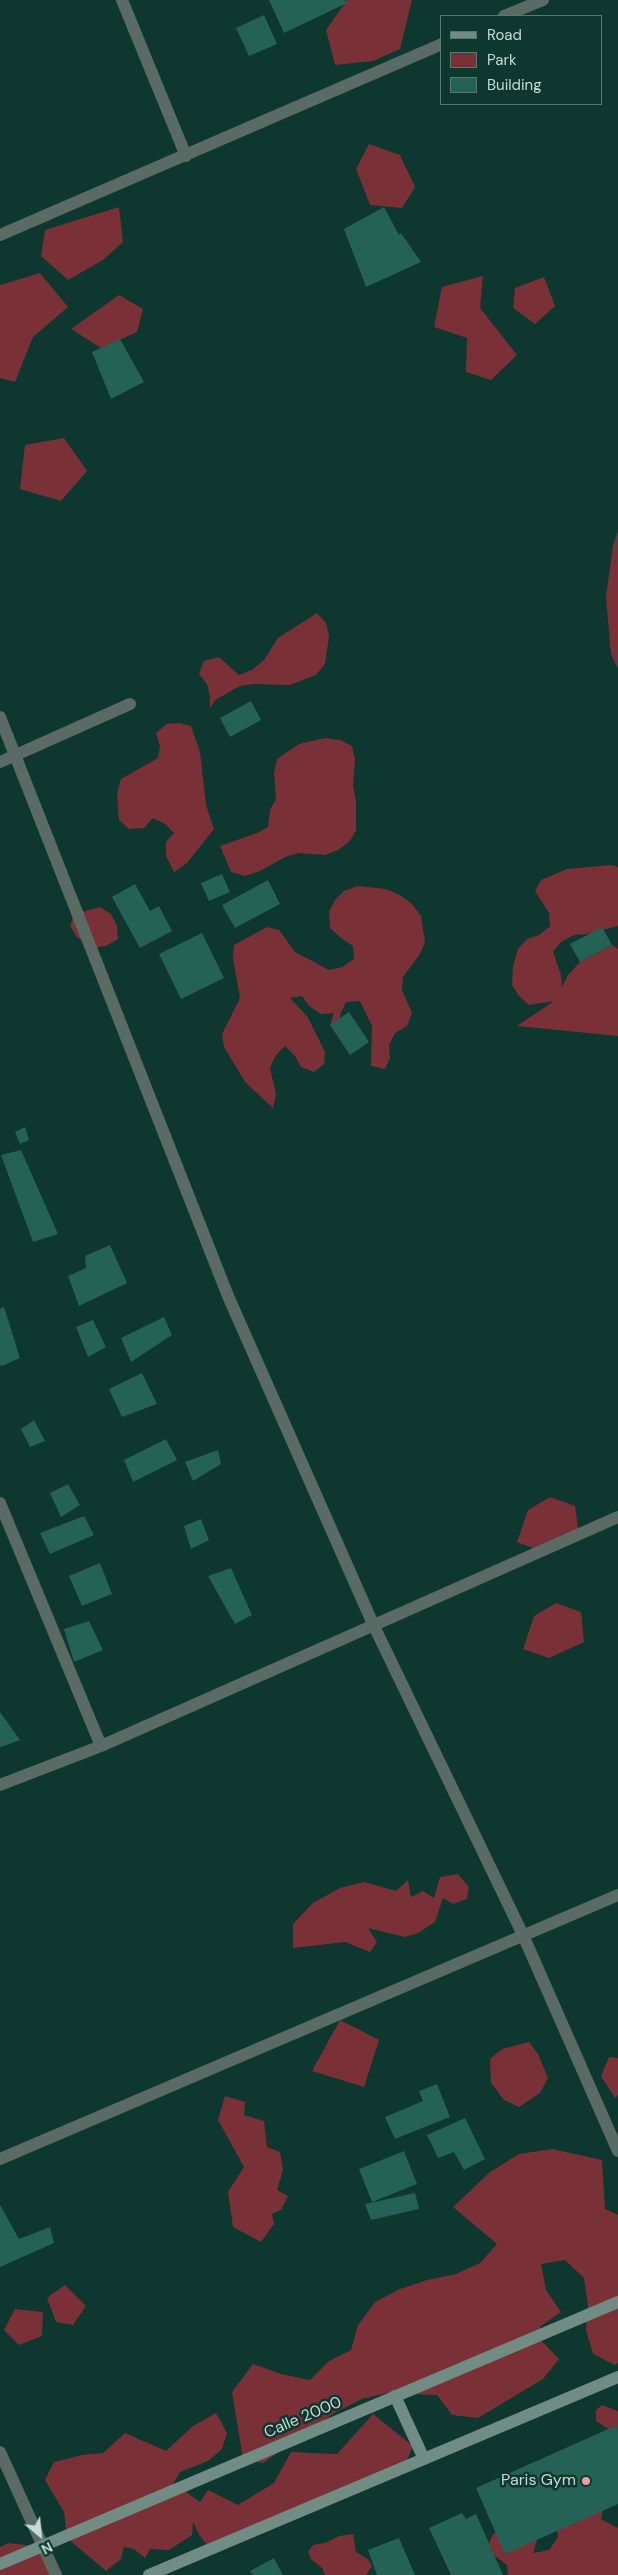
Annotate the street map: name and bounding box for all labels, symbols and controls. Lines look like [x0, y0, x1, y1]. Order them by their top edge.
legend [440, 15, 603, 105]
text: Road [487, 25, 522, 45]
text: Park [487, 50, 517, 70]
text: Building [487, 75, 542, 95]
street label: Calle 2000 [261, 2393, 345, 2443]
place label: Paris Gym [501, 2471, 576, 2491]
marker: Paris Gym [580, 2475, 592, 2487]
north arrow [15, 2510, 65, 2560]
text: N [38, 2538, 56, 2559]

